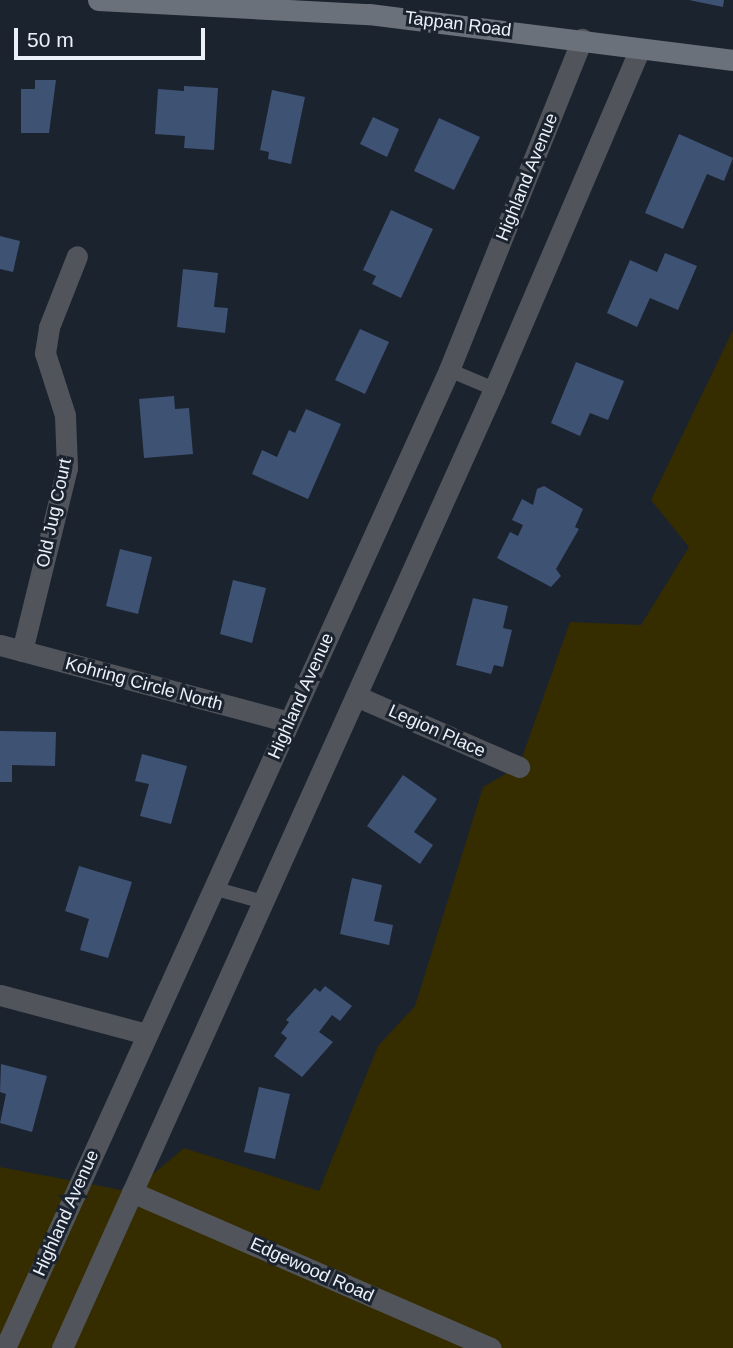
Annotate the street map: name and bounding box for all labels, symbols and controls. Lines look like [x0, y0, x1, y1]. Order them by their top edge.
street label: Tappan Road [404, 7, 512, 41]
scale bar [18, 14, 208, 58]
text: 50 m [27, 28, 74, 51]
street label: Highland Avenue [491, 110, 563, 244]
street label: Old Jug Court [32, 456, 76, 570]
street label: Highland Avenue [263, 629, 339, 763]
street label: Kohring Circle North [63, 653, 225, 715]
street label: Legion Place [385, 700, 489, 762]
street label: Highland Avenue [28, 1146, 104, 1280]
street label: Edgewood Road [247, 1233, 377, 1307]

